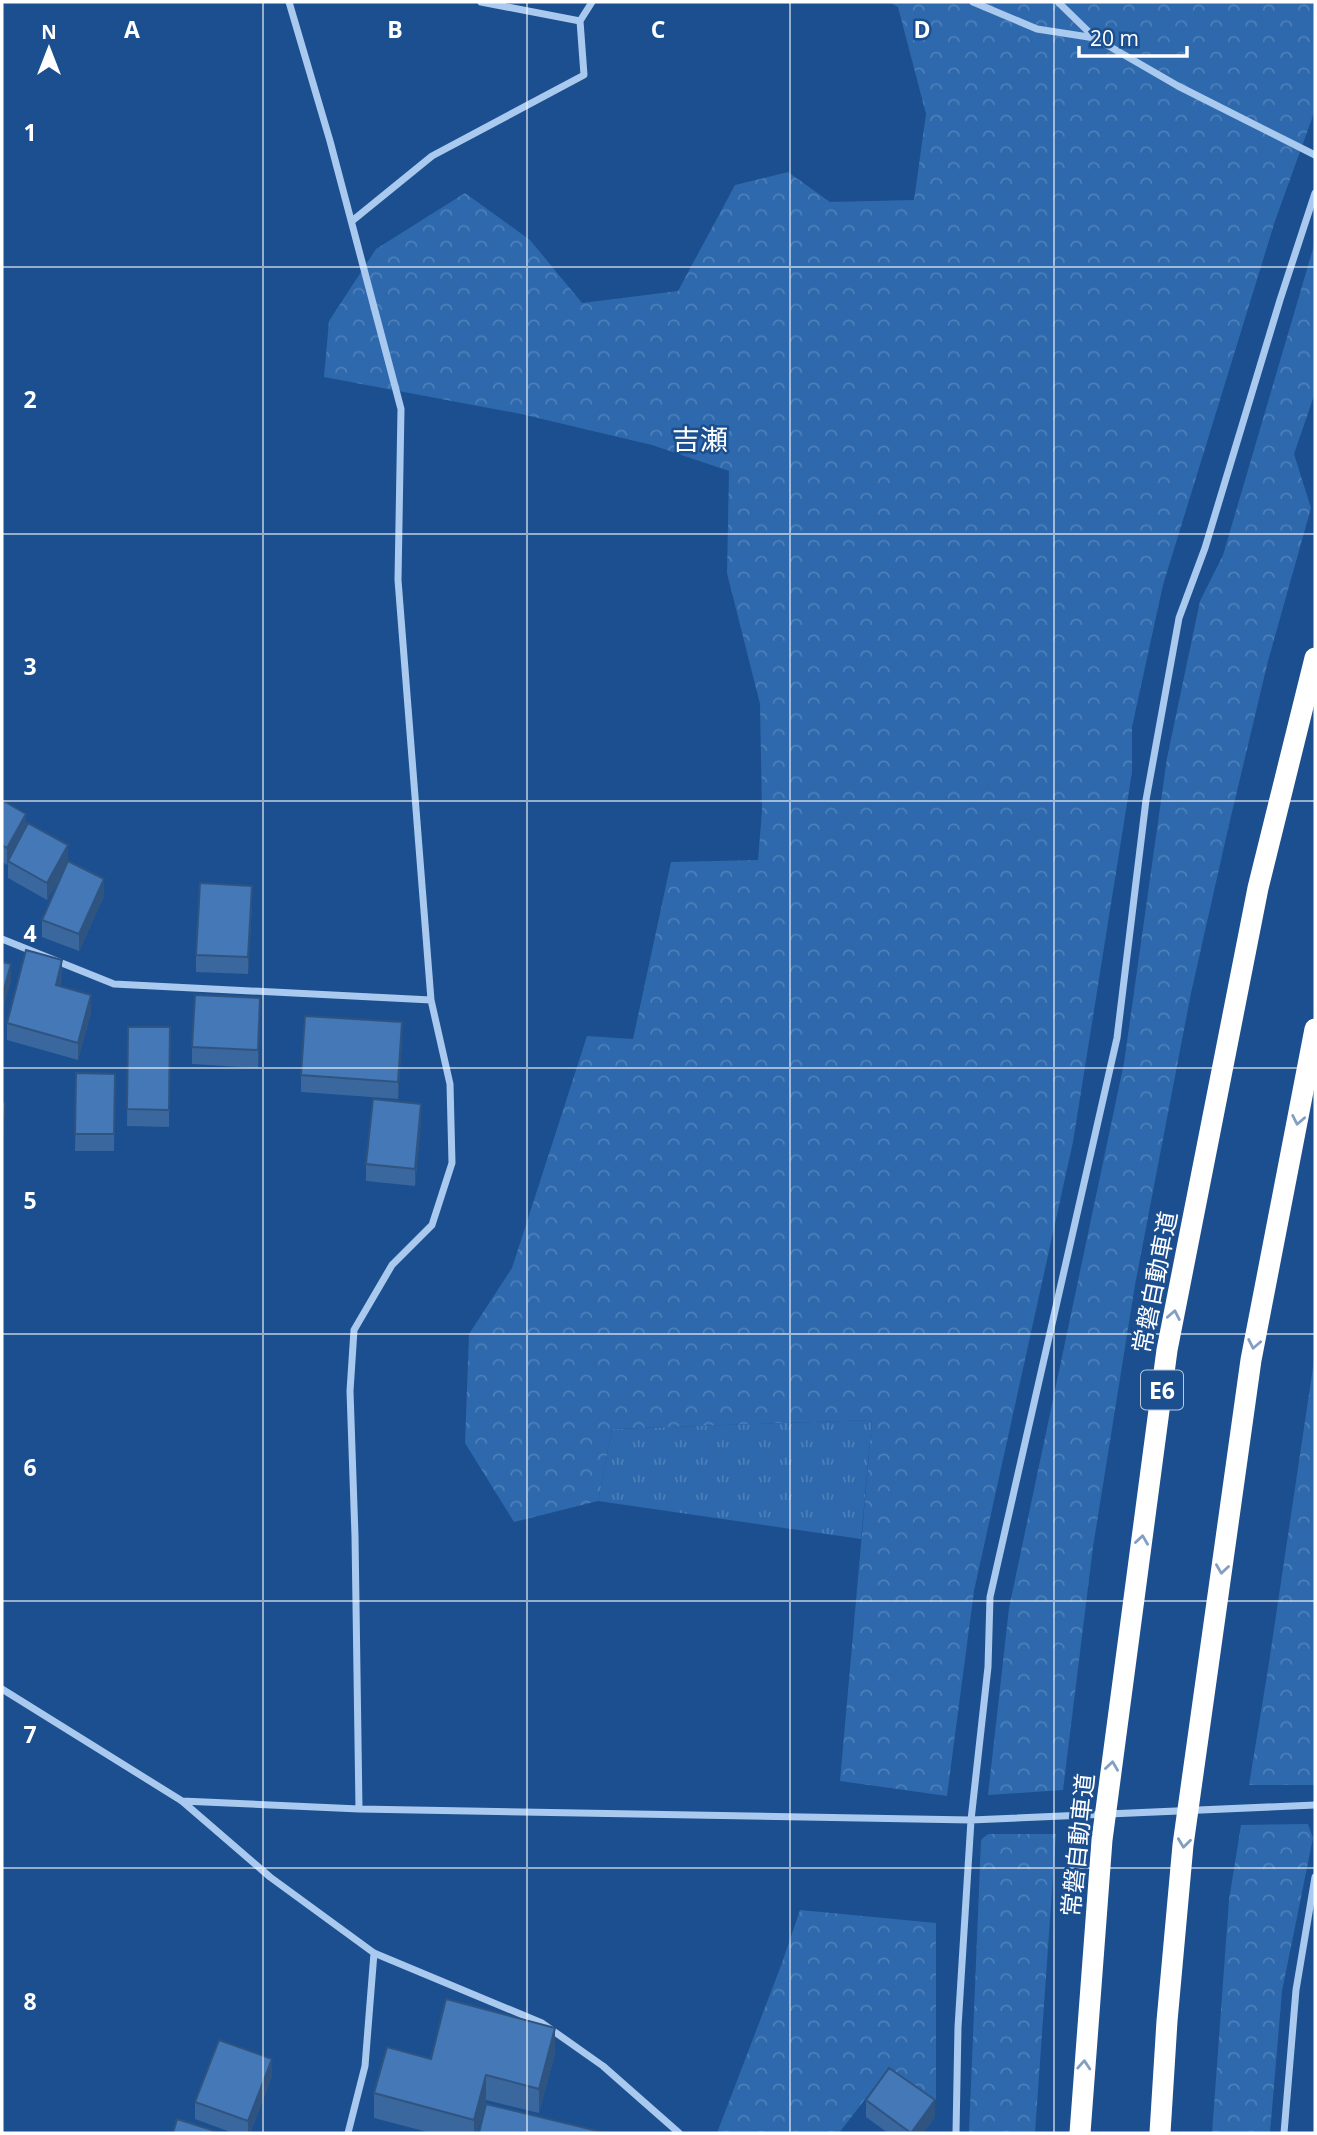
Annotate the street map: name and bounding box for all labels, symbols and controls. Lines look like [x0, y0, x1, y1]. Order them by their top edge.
text: A [124, 13, 140, 45]
text: B [387, 13, 403, 45]
text: C [651, 13, 665, 45]
text: D [913, 13, 931, 45]
north arrow [14, 14, 84, 84]
scale bar [1079, 14, 1188, 58]
text: N [41, 19, 57, 45]
text: 20 m [1090, 24, 1139, 52]
text: 1 [23, 116, 37, 148]
text: 2 [23, 383, 37, 415]
district label: 吉瀬 [672, 420, 728, 458]
text: 3 [23, 650, 37, 682]
text: 4 [23, 917, 37, 949]
one-way arrow [1291, 1114, 1306, 1126]
text: 5 [23, 1184, 37, 1216]
street label: 常磐自動車道 [1124, 1208, 1184, 1356]
one-way arrow [1166, 1309, 1181, 1321]
one-way arrow [1247, 1338, 1262, 1349]
road number: E6 [1141, 1371, 1183, 1410]
text: 6 [23, 1451, 37, 1483]
one-way arrow [1134, 1534, 1149, 1546]
one-way arrow [1214, 1563, 1229, 1575]
text: 7 [23, 1718, 37, 1750]
one-way arrow [1105, 1760, 1120, 1771]
street label: 常磐自動車道 [1053, 1772, 1101, 1918]
one-way arrow [1176, 1837, 1191, 1848]
text: 8 [23, 1985, 37, 2017]
one-way arrow [1076, 2059, 1091, 2070]

